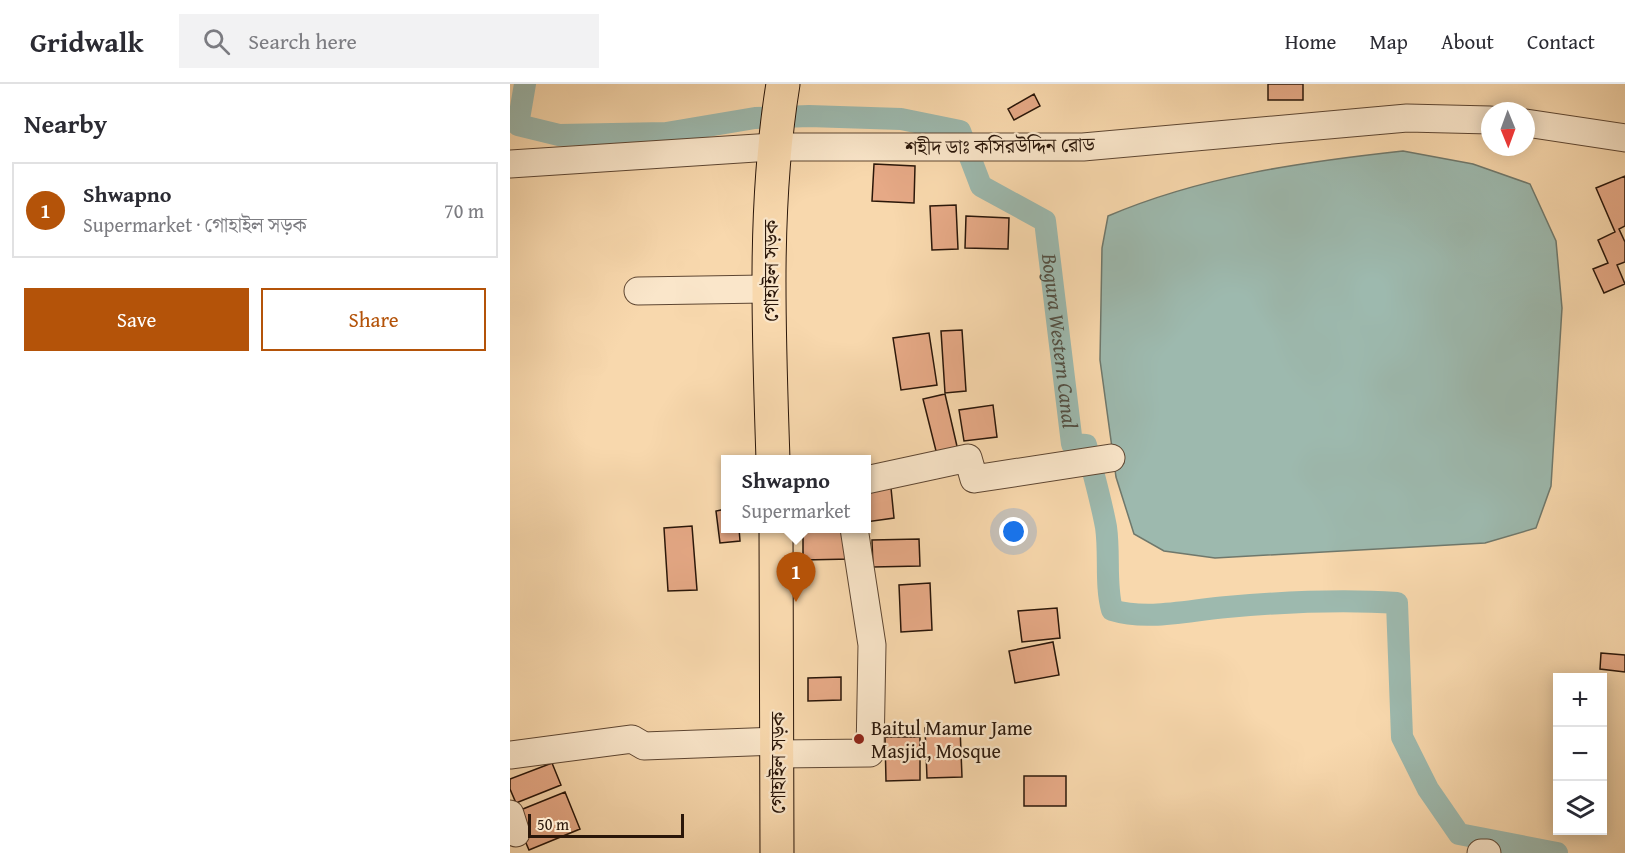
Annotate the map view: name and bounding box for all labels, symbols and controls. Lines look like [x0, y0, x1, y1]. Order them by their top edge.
search box [179, 14, 599, 68]
text: Gridwalk [30, 21, 143, 62]
icon: search [200, 25, 233, 58]
text: Search here [248, 25, 357, 57]
text: Home [1285, 26, 1336, 57]
text: Map [1369, 26, 1408, 57]
text: About [1441, 26, 1494, 57]
text: Contact [1527, 26, 1595, 57]
north arrow [1481, 102, 1535, 156]
text: Nearby [24, 104, 107, 143]
street label: শহীদ ডাঃ কসিরউদ্দিন রোড [904, 129, 1096, 162]
text: Shwapno [83, 178, 172, 210]
text: 1 [40, 196, 51, 225]
text: 70 m [444, 196, 484, 225]
text: Supermarket · গোহাইল সড়ক [83, 210, 307, 239]
street label: গোহাইল সড়ক [756, 219, 785, 322]
water label: Bogura Western Canal [1034, 251, 1086, 430]
button: Save [24, 288, 249, 351]
button: Share [261, 288, 486, 351]
popup [721, 455, 871, 533]
text: Shwapno [741, 464, 830, 496]
text: Supermarket [741, 496, 851, 525]
your location [999, 517, 1028, 546]
pin: 1 [776, 552, 816, 602]
map controls [1553, 673, 1607, 835]
button: + [1553, 673, 1607, 727]
street label: গোহাইল সড়ক [763, 711, 792, 814]
place label: Baitul Mamur Jame Masjid, Mosque [871, 713, 1032, 765]
button: − [1553, 727, 1607, 781]
marker: Baitul Mamur Jame Masjid, Mosque [852, 732, 866, 746]
button: layers [1553, 781, 1607, 835]
scale bar [528, 811, 684, 838]
text: 50 m [537, 812, 569, 836]

